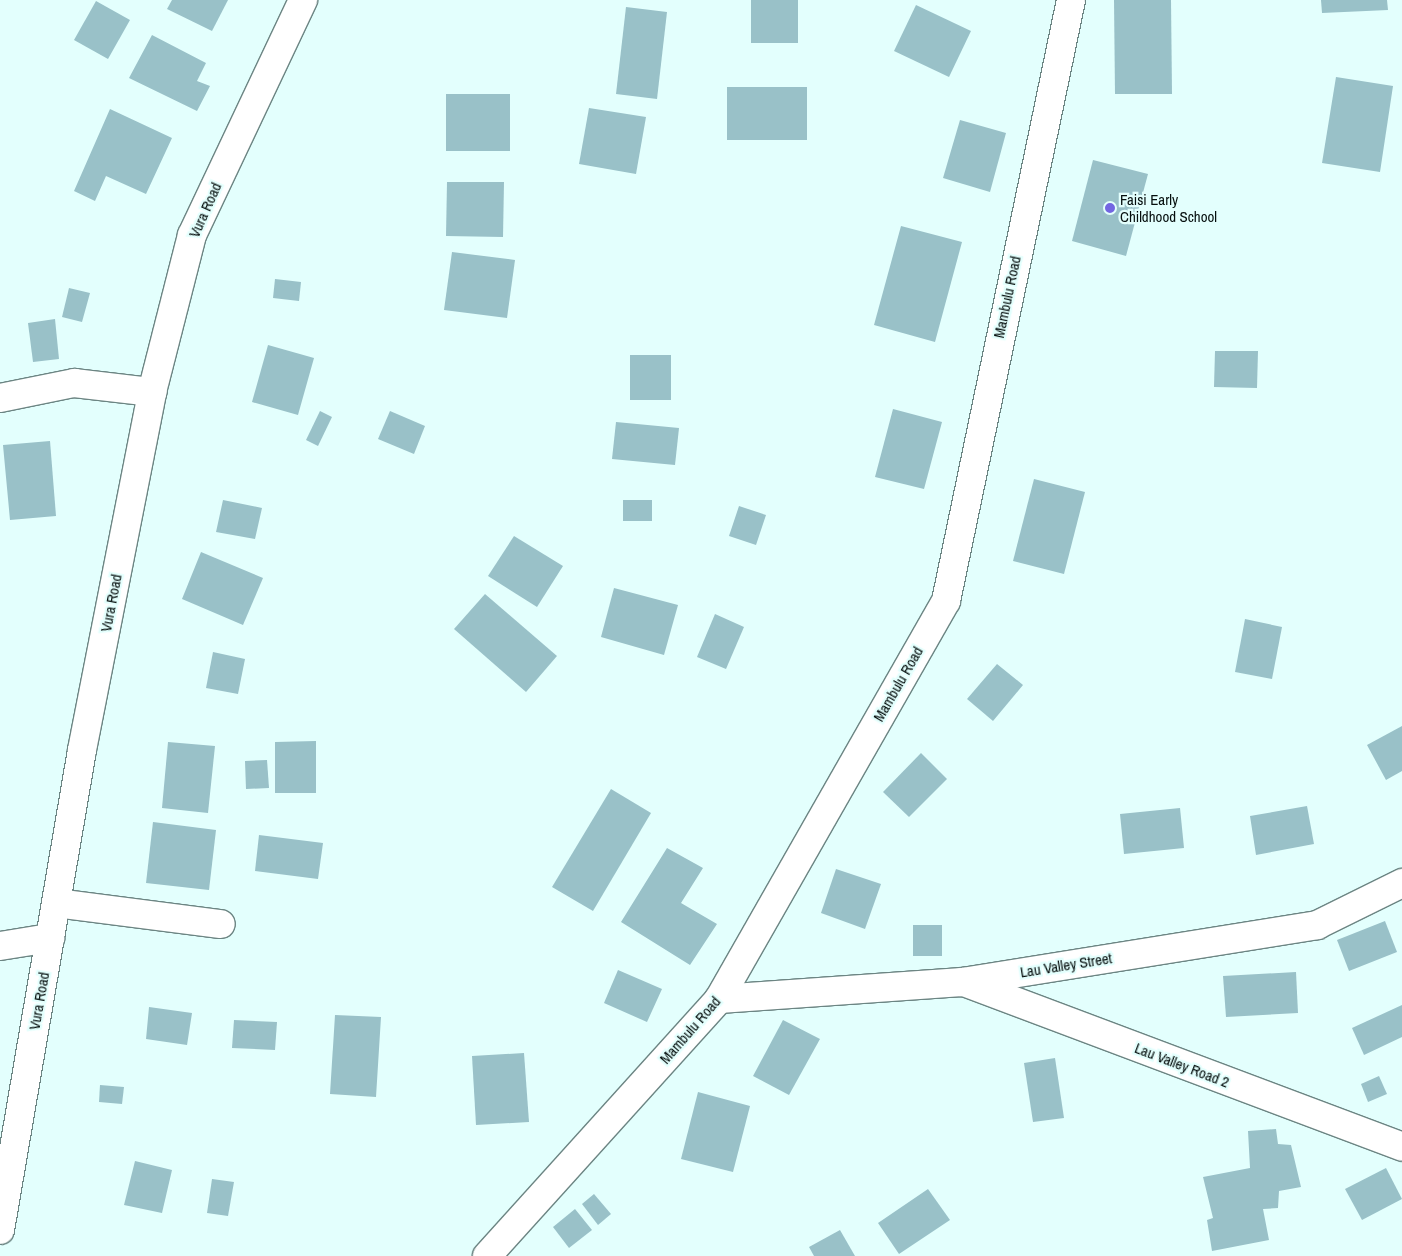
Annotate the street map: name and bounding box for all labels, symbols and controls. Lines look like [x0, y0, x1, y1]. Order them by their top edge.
street label: Vura Road [185, 180, 225, 240]
place label: Faisi Early Childhood School [1120, 190, 1217, 225]
marker: Faisi Early Childhood School [1104, 202, 1116, 214]
street label: Mambulu Road [990, 254, 1024, 340]
street label: Vura Road [97, 573, 125, 633]
street label: Mambulu Road [869, 643, 927, 725]
street label: Lau Valley Street [1019, 949, 1113, 981]
street label: Vura Road [25, 971, 53, 1031]
street label: Mambulu Road [656, 993, 724, 1067]
street label: Lau Valley Road 2 [1132, 1039, 1232, 1091]

